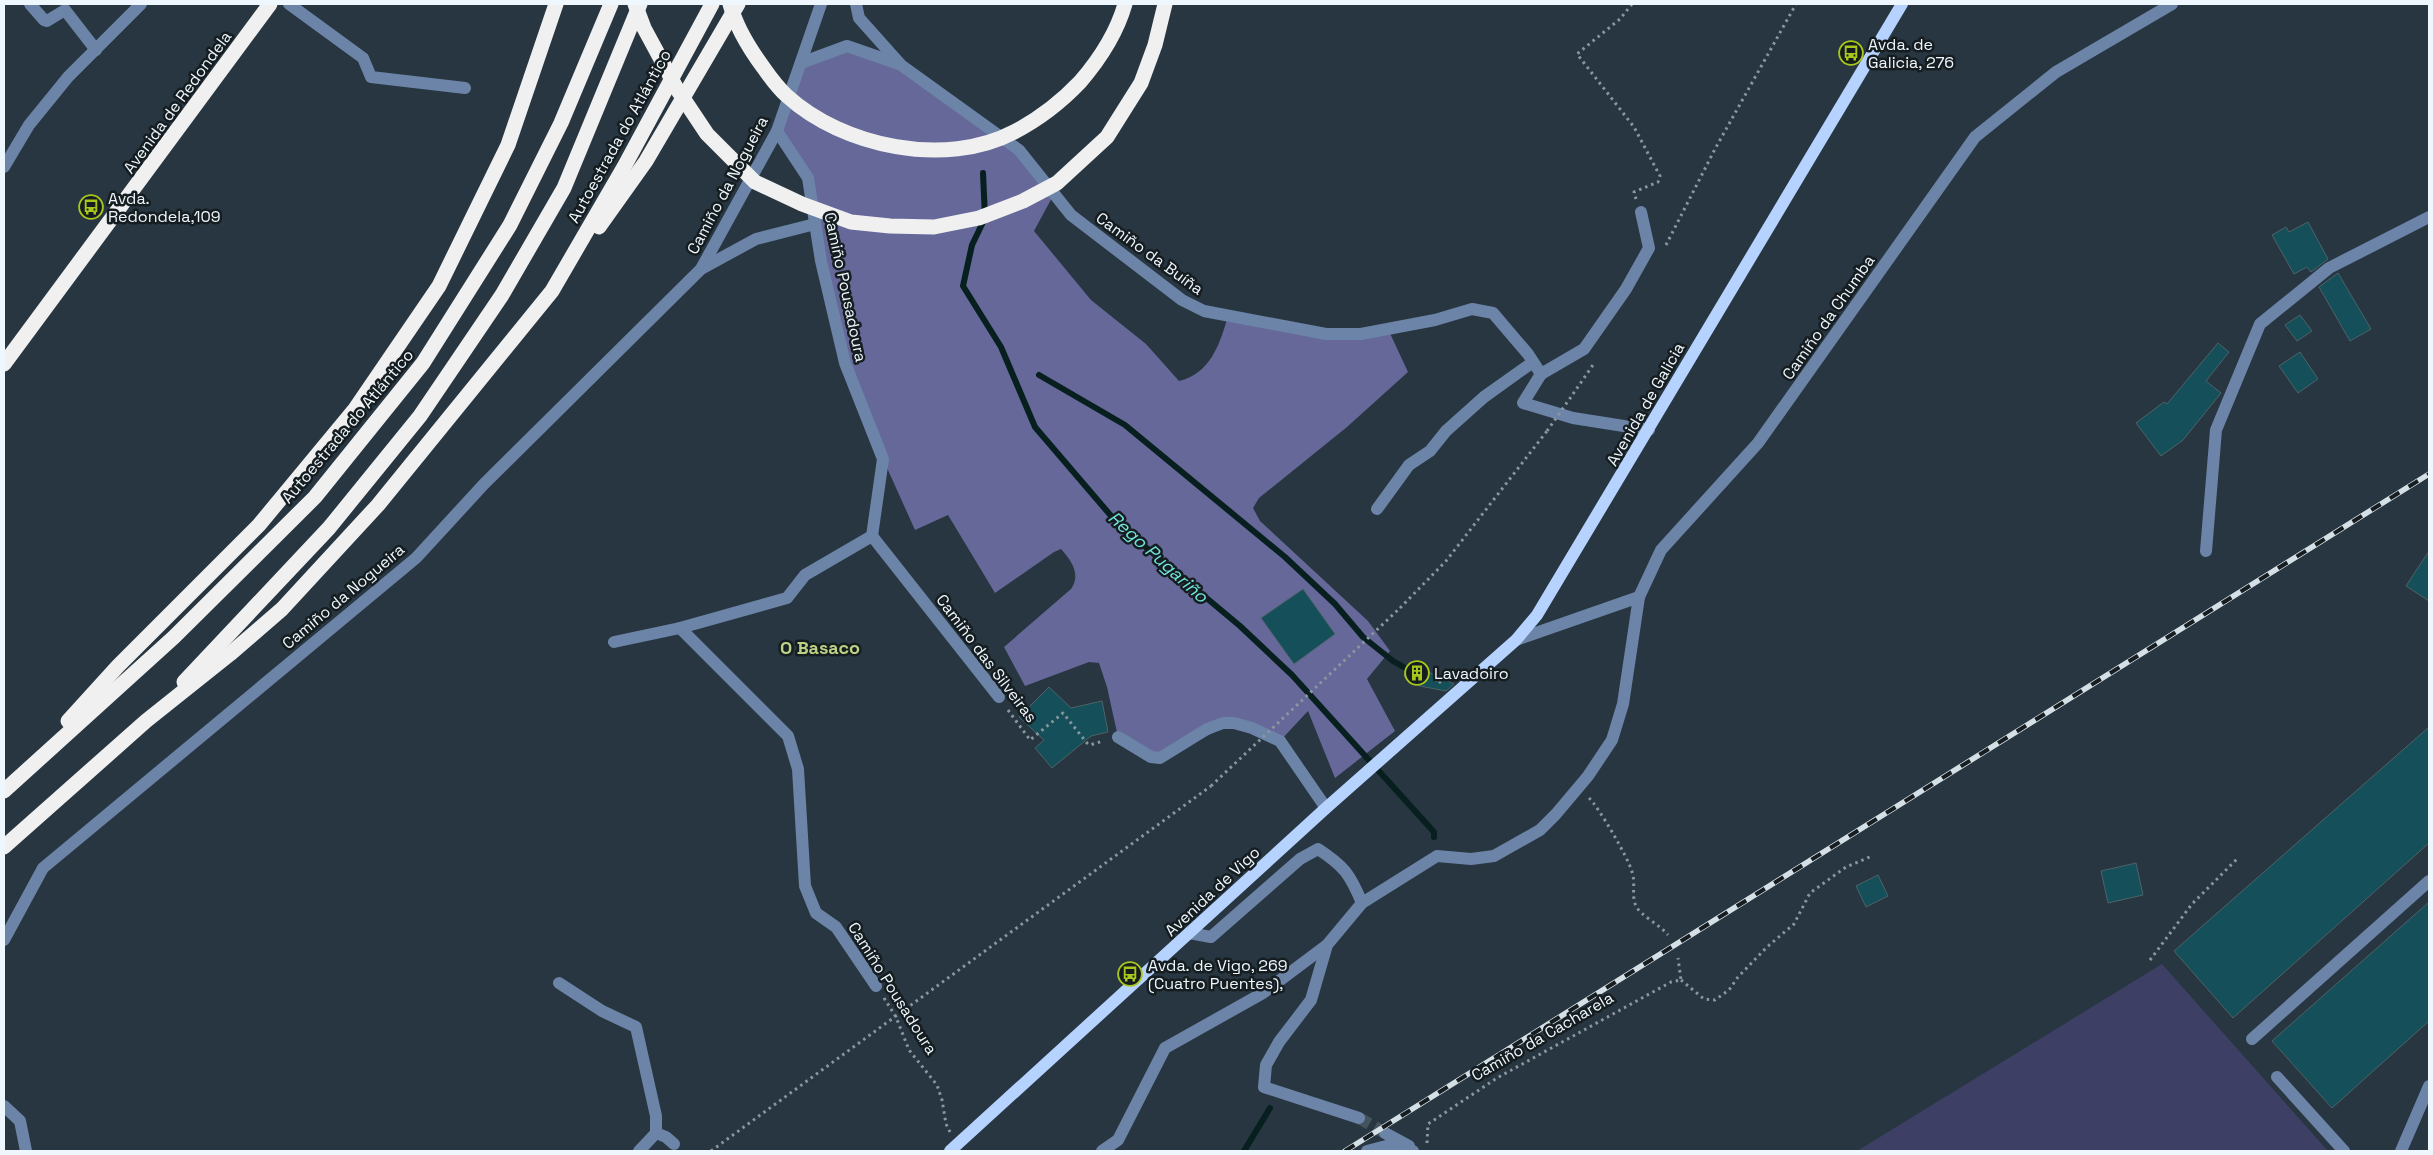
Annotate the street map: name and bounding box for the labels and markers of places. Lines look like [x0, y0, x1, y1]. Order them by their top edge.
place label: Avda. de Galicia, 276 [1868, 34, 1954, 73]
bus stop icon: Avda. de Galicia, 276 [1838, 40, 1864, 66]
place label: Avda. Redondela,109 [108, 188, 221, 227]
bus stop icon: Avda. Redondela,109 [78, 194, 104, 220]
building icon: Lavadoiro [1404, 660, 1430, 686]
place label: Lavadoiro [1434, 663, 1509, 684]
place label: Avda. de Vigo, 269 (Cuatro Puentes), [1148, 955, 1288, 994]
bus stop icon: Avda. de Vigo, 269 (Cuatro Puentes), [1117, 961, 1143, 987]

